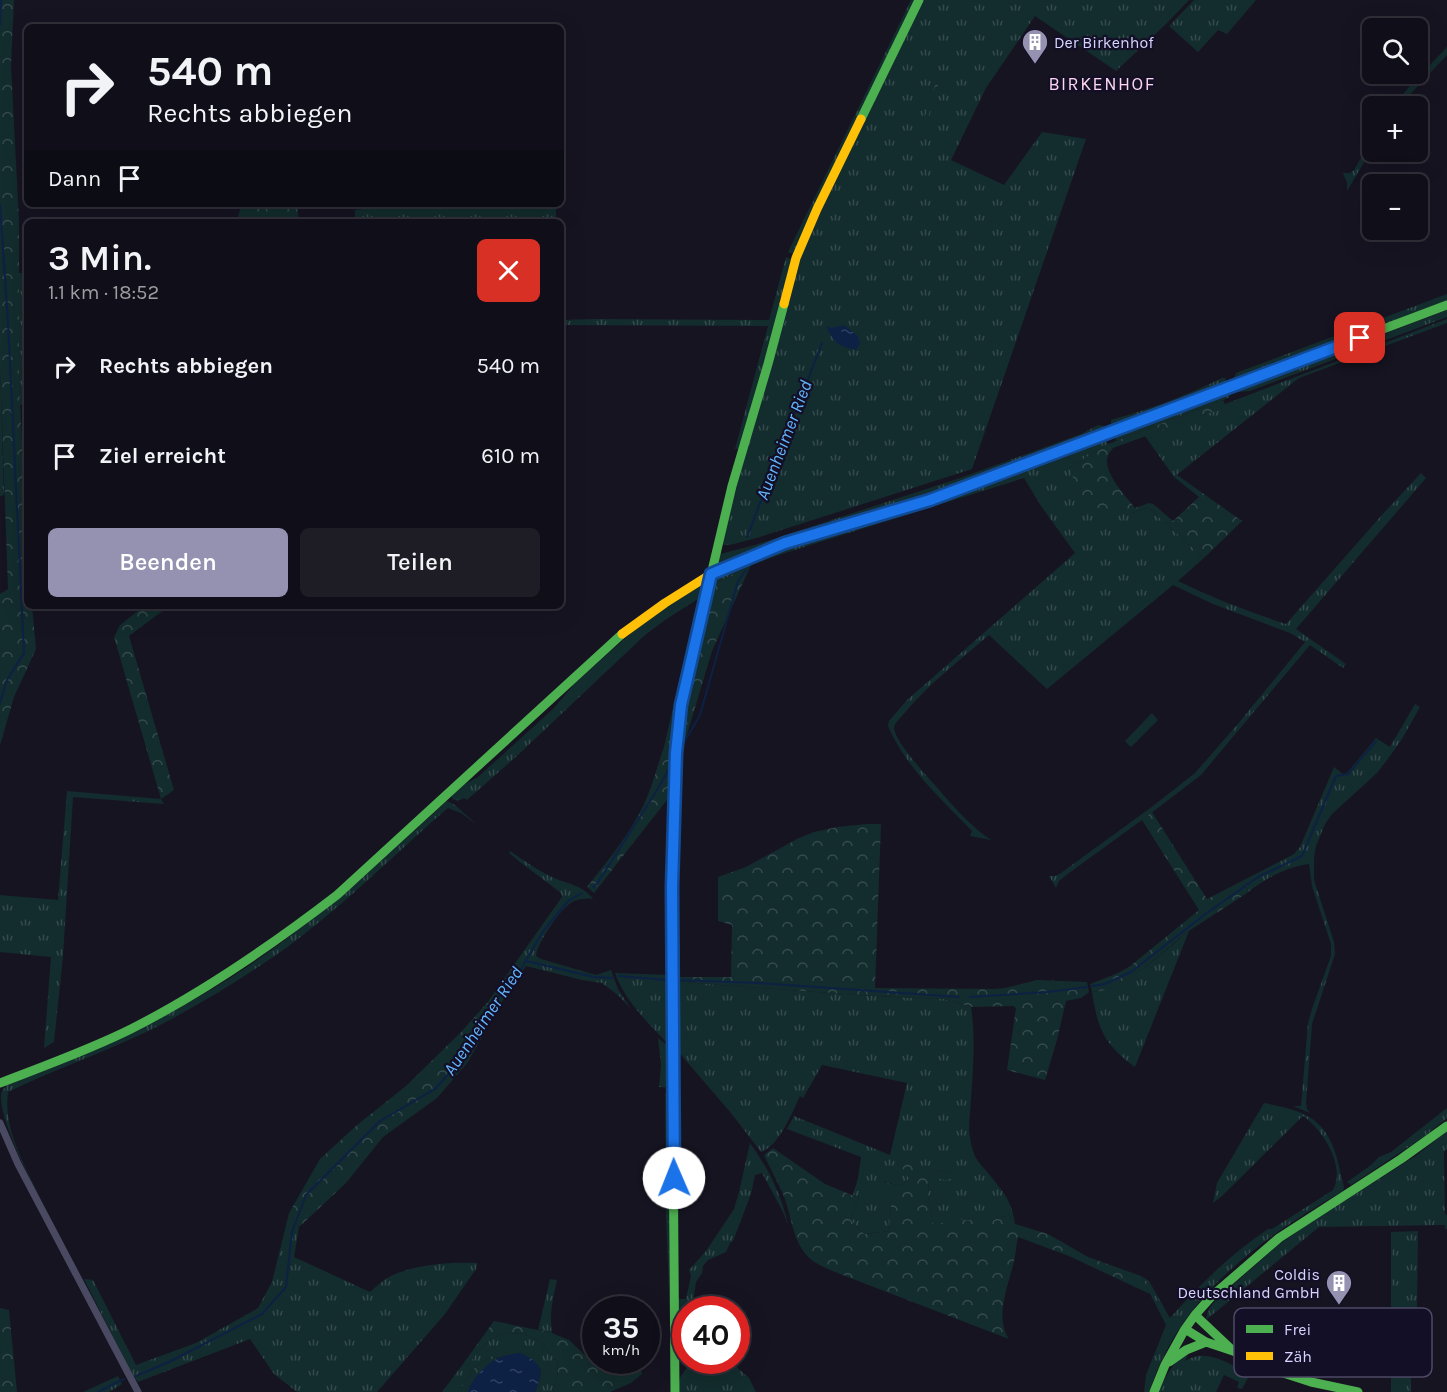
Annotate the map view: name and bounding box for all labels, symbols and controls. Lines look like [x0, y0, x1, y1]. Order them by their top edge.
map controls [1362, 18, 1428, 240]
button: search [1362, 18, 1428, 84]
building icon: Der Birkenhof [1020, 27, 1050, 65]
place label: Der Birkenhof [1054, 33, 1154, 52]
text: 540 m [147, 46, 273, 96]
icon: right [48, 48, 126, 126]
district label: BIRKENHOF [1048, 73, 1156, 95]
button: + [1362, 96, 1428, 162]
text: Rechts abbiegen [147, 97, 353, 129]
icon: arrive [113, 162, 146, 195]
text: Dann [48, 166, 101, 192]
button: − [1362, 174, 1428, 240]
text: 3 Min. [48, 237, 151, 279]
button: close [477, 239, 540, 302]
text: 1.1 km · 18:52 [48, 281, 159, 304]
pin [1334, 312, 1385, 363]
icon: arrive [1343, 321, 1376, 354]
icon: right [48, 350, 81, 383]
text: Rechts abbiegen [99, 353, 273, 379]
text: 540 m [476, 353, 540, 379]
water label: Auenheimer Ried [751, 377, 817, 503]
icon: arrive [48, 440, 81, 473]
text: Ziel erreicht [99, 443, 226, 469]
text: 610 m [481, 443, 540, 469]
button: Beenden [48, 528, 288, 597]
button: Teilen [300, 528, 540, 597]
water label: Auenheimer Ried [439, 962, 528, 1080]
position arrow [642, 1146, 706, 1210]
place label: Coldis Deutschland GmbH [1178, 1265, 1320, 1302]
building icon: Coldis Deutschland GmbH [1324, 1268, 1354, 1306]
speed limit sign: 40 [672, 1296, 750, 1374]
legend [1234, 1308, 1432, 1377]
text: 35 [603, 1310, 639, 1346]
text: Frei [1284, 1320, 1311, 1339]
text: km/h [602, 1341, 640, 1359]
text: Zäh [1284, 1347, 1312, 1366]

